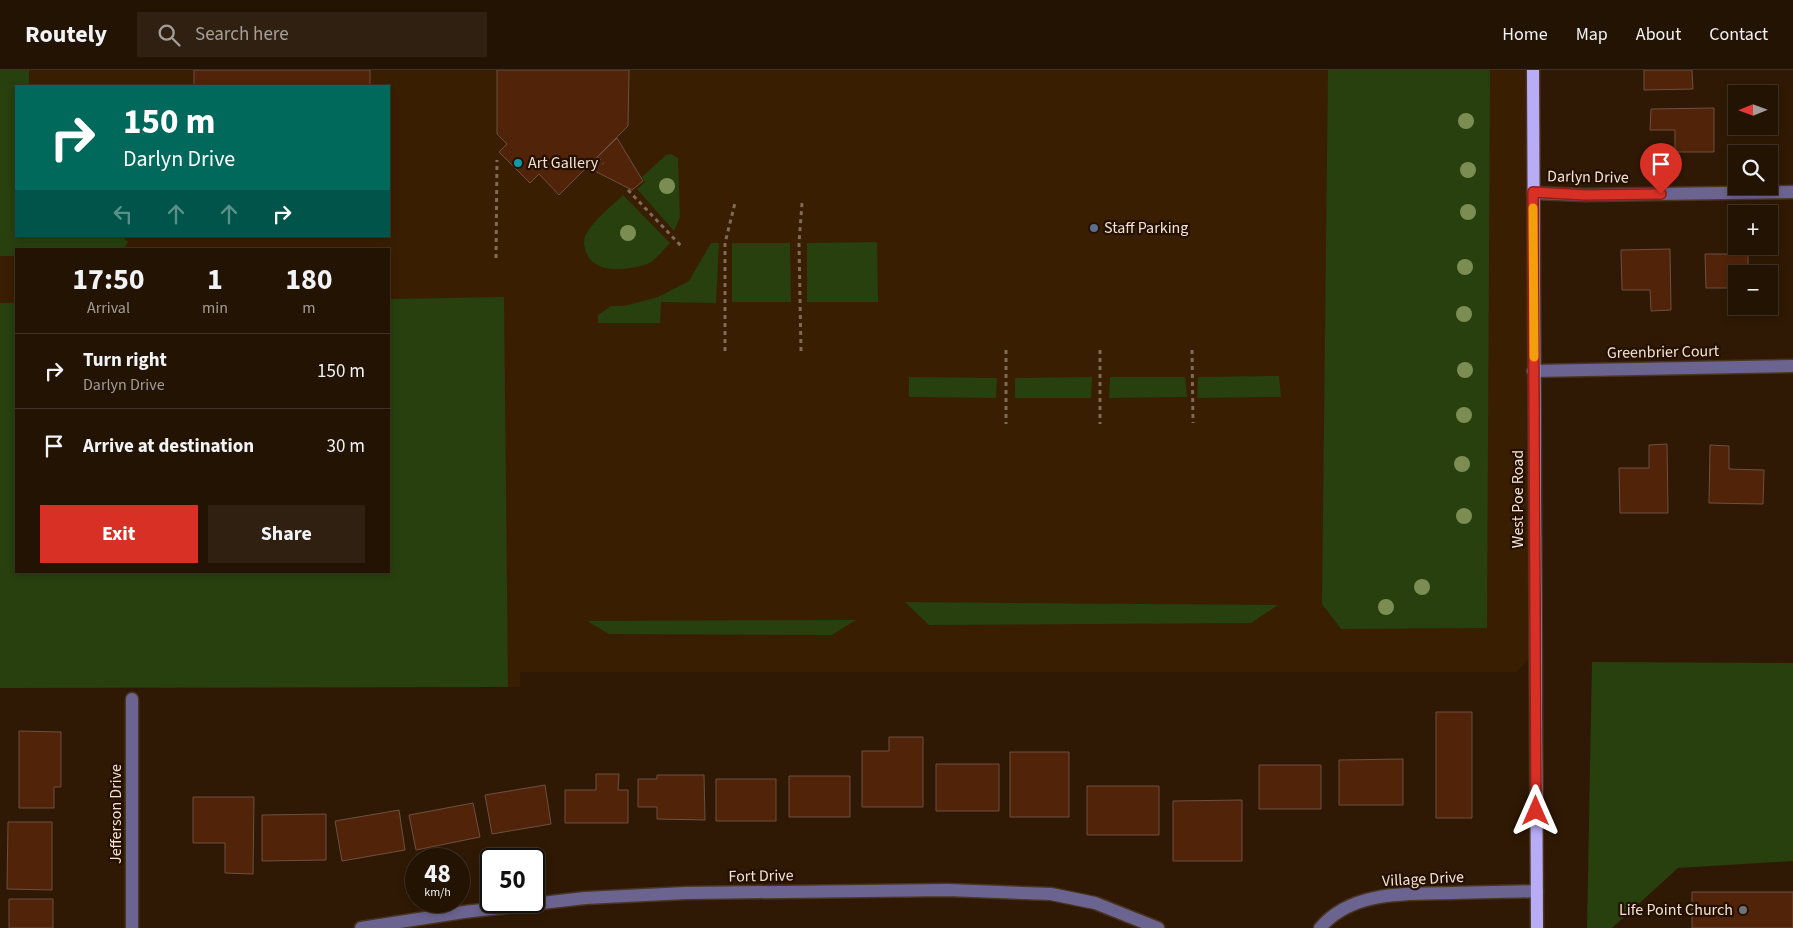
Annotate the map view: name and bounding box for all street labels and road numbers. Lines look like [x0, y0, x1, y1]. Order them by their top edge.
street label: Darlyn Drive [1547, 165, 1629, 189]
street label: Greenbrier Court [1607, 340, 1720, 364]
street label: West Poe Road [1507, 450, 1529, 548]
street label: Jefferson Drive [105, 764, 127, 864]
street label: Fort Drive [728, 864, 794, 888]
street label: Village Drive [1381, 866, 1465, 892]

